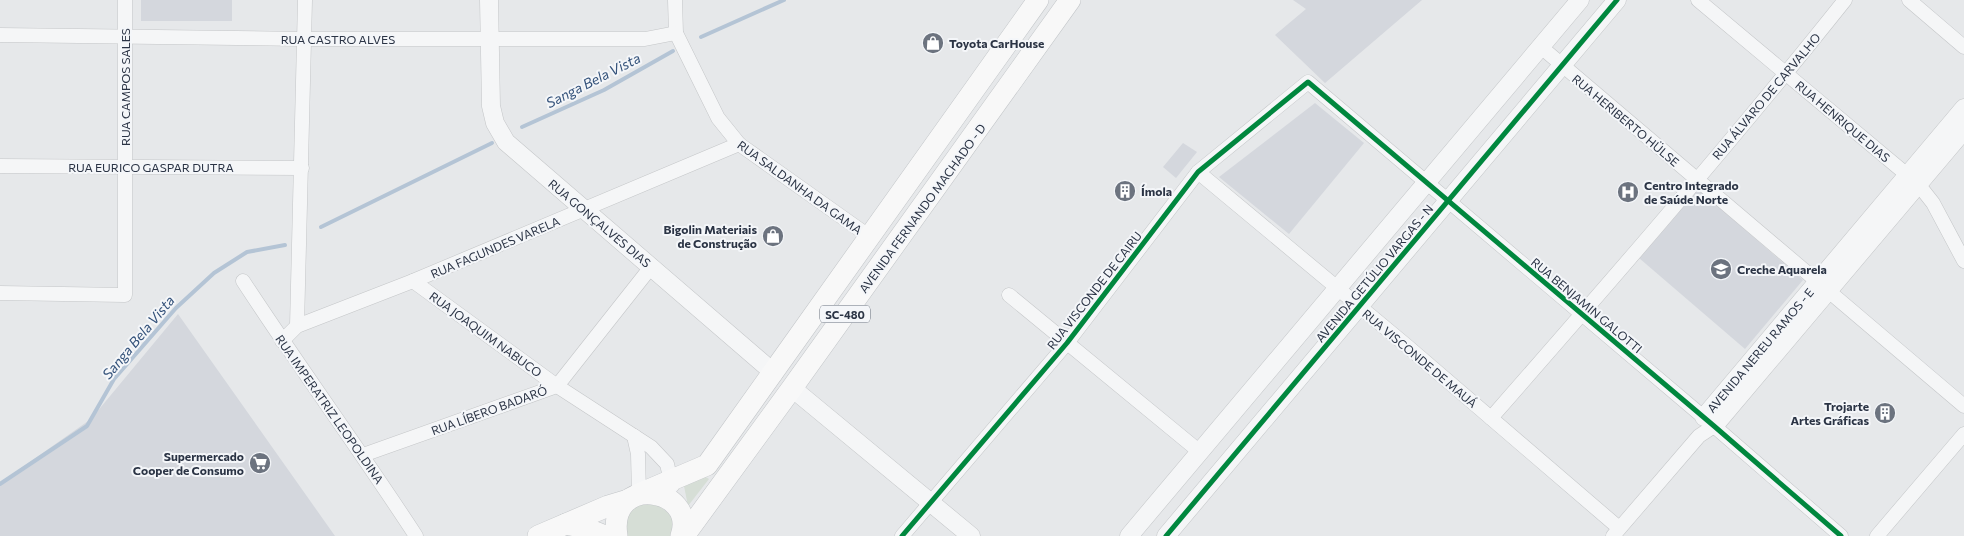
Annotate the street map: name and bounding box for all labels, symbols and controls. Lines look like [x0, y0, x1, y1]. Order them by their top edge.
street label: RUA CAMPOS SALES [118, 28, 132, 146]
street label: RUA ÁLVARO DE CARVALHO [1709, 30, 1823, 162]
shop icon: Toyota CarHouse [921, 31, 945, 55]
street label: RUA CASTRO ALVES [281, 32, 395, 46]
place label: Toyota CarHouse [949, 36, 1044, 50]
water label: Sanga Bela Vista [543, 49, 643, 111]
street label: RUA HERIBERTO HÜLSE [1570, 71, 1682, 169]
street label: RUA HENRIQUE DIAS [1793, 77, 1893, 165]
street label: AVENIDA FERNANDO MACHADO - D [856, 121, 988, 295]
street label: RUA SALDANHA DA GAMA [735, 137, 865, 237]
street label: RUA EURICO GASPAR DUTRA [68, 160, 234, 174]
street label: RUA GONÇALVES DIAS [546, 176, 654, 270]
place label: Centro Integrado de Saúde Norte [1644, 178, 1739, 206]
building icon: Ímola [1113, 179, 1137, 203]
hospital icon: Centro Integrado de Saúde Norte [1616, 180, 1640, 204]
place label: Ímola [1141, 184, 1172, 198]
street label: AVENIDA GETÚLIO VARGAS - N [1312, 201, 1436, 345]
street label: RUA FAGUNDES VARELA [428, 213, 562, 281]
place label: Bigolin Materiais de Construção [664, 222, 757, 250]
shop icon: Bigolin Materiais de Construção [761, 224, 785, 248]
street label: RUA VISCONDE DE CAIRU [1044, 228, 1144, 352]
street label: RUA BENJAMIN GALOTTI [1528, 254, 1645, 356]
school or university icon: Creche Aquarela [1709, 257, 1733, 281]
place label: Creche Aquarela [1737, 262, 1827, 276]
street label: AVENIDA NEREU RAMOS - E [1704, 285, 1816, 415]
street label: RUA JOAQUIM NABUCO [427, 289, 545, 380]
water label: Sanga Bela Vista [98, 292, 178, 382]
road number: SC-480 [820, 306, 870, 322]
street label: RUA VISCONDE DE MAUÁ [1360, 306, 1480, 410]
street label: RUA IMPERATRIZ LEOPOLDINA [273, 332, 387, 486]
street label: RUA LÍBERO BADARÓ [429, 382, 549, 437]
place label: Trojarte Artes Gráficas [1790, 399, 1869, 427]
building icon: Trojarte Artes Gráficas [1873, 401, 1897, 425]
place label: Supermercado Cooper de Consumo [133, 449, 244, 477]
supermarket icon: Supermercado Cooper de Consumo [248, 451, 272, 475]

